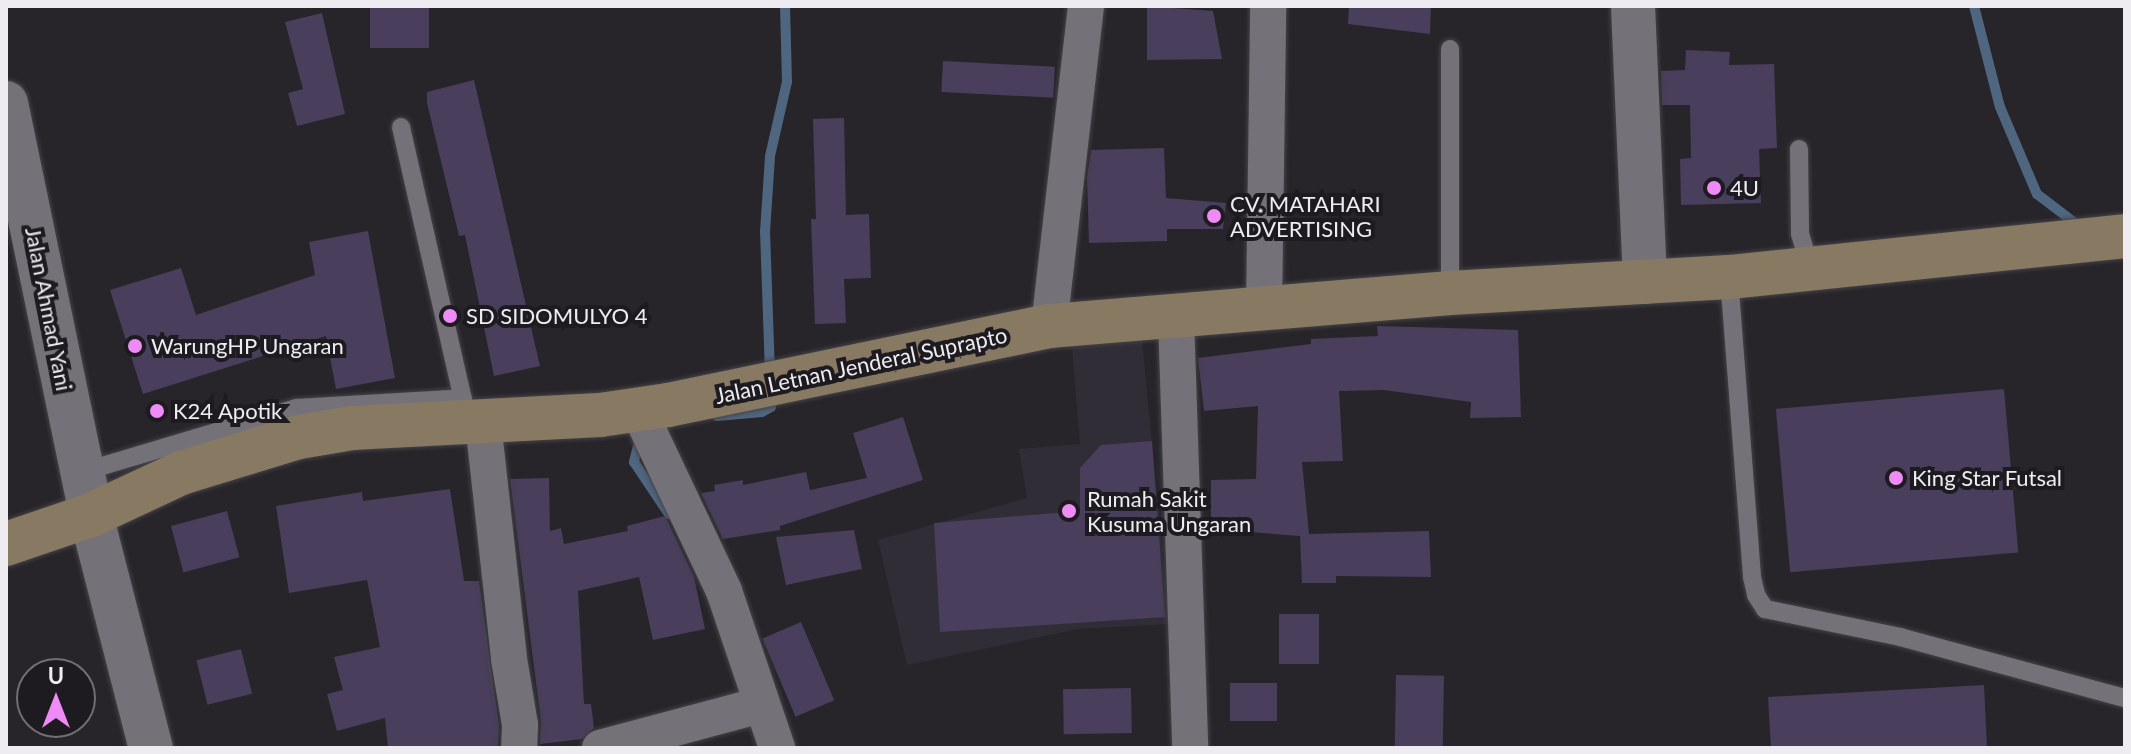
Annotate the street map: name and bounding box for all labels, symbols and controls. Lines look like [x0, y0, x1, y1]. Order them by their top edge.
place label: 4U [1730, 175, 1759, 201]
marker: 4U [1705, 179, 1723, 197]
place label: CV. MATAHARI ADVERTISING [1230, 190, 1381, 242]
marker: CV. MATAHARI ADVERTISING [1205, 207, 1223, 225]
street label: Jalan Ahmad Yani [20, 224, 78, 394]
place label: SD SIDOMULYO 4 [466, 303, 647, 329]
marker: SD SIDOMULYO 4 [441, 307, 459, 325]
street label: Jalan Letnan Jenderal Suprapto [712, 321, 1010, 409]
place label: WarungHP Ungaran [151, 333, 344, 359]
marker: WarungHP Ungaran [126, 337, 144, 355]
place label: K24 Apotik [173, 398, 283, 424]
marker: K24 Apotik [148, 402, 166, 420]
place label: King Star Futsal [1912, 465, 2063, 491]
marker: King Star Futsal [1887, 469, 1905, 487]
place label: Rumah Sakit Kusuma Ungaran [1087, 485, 1251, 536]
marker: Rumah Sakit Kusuma Ungaran [1058, 500, 1080, 522]
north arrow [16, 658, 96, 738]
text: U [48, 662, 64, 689]

